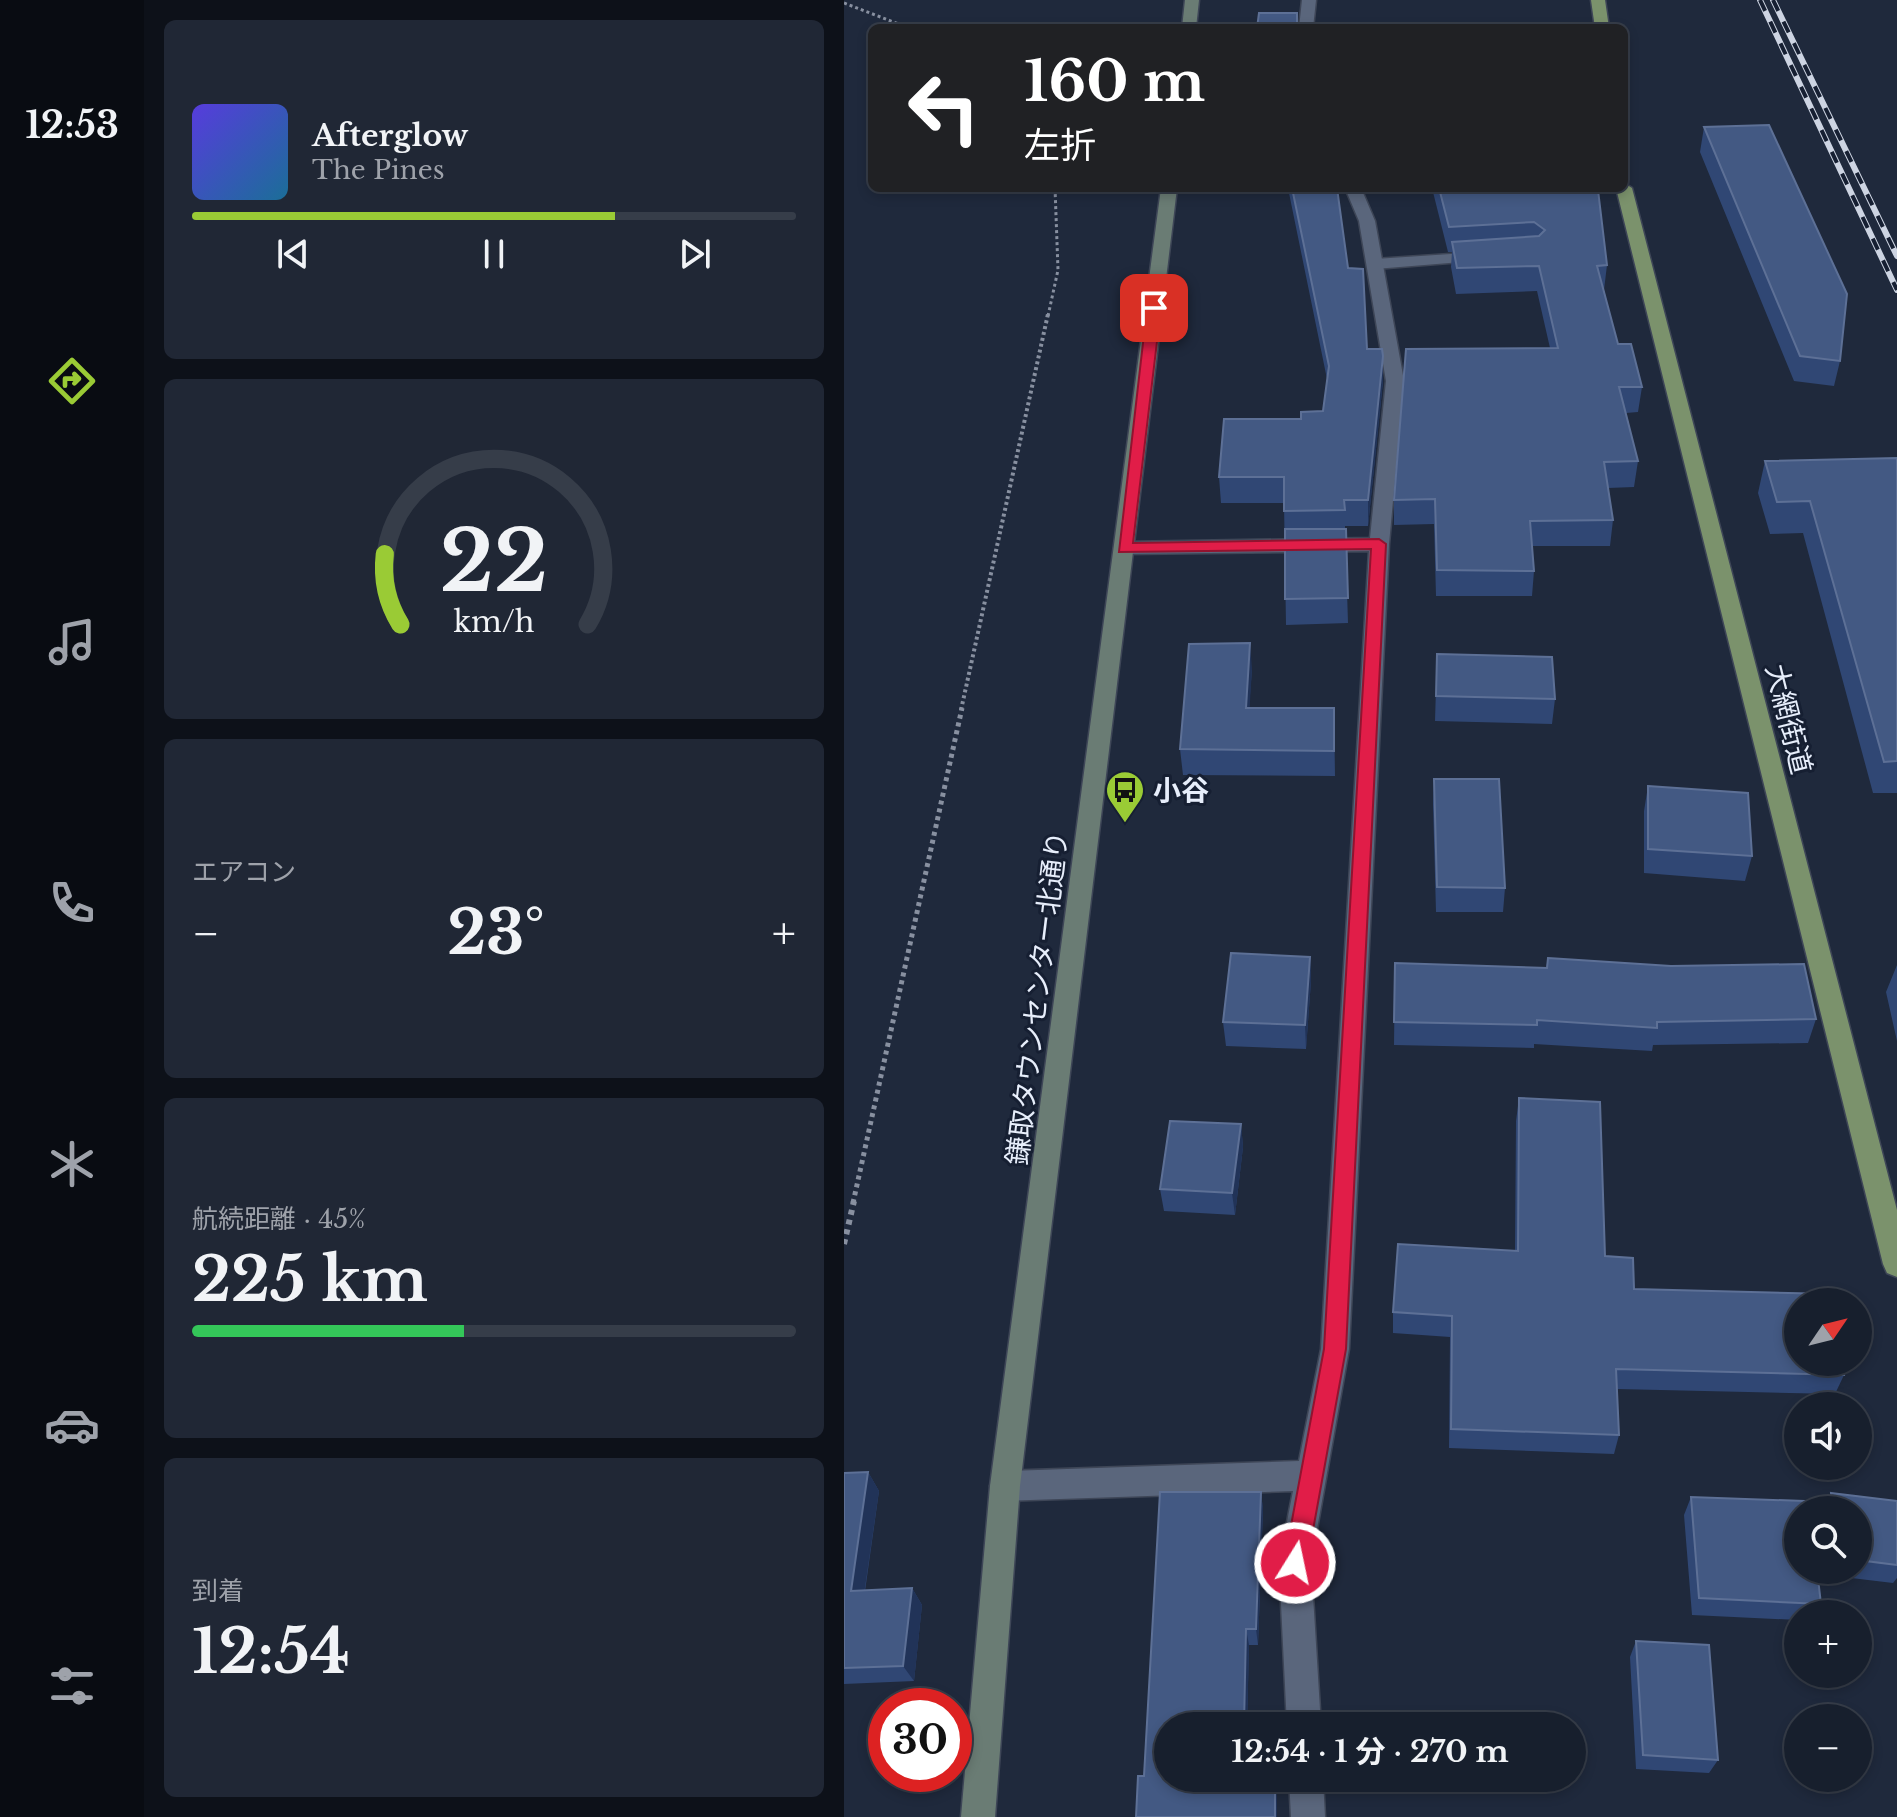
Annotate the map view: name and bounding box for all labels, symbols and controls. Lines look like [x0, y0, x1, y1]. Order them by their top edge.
text: 160 m [1024, 47, 1205, 116]
icon: left [892, 56, 996, 160]
text: 12:53 [25, 103, 119, 148]
text: Afterglow [312, 117, 468, 154]
text: 左折 [1024, 123, 1096, 168]
text: The Pines [312, 154, 444, 186]
icon: previous [271, 232, 315, 276]
icon: pause [472, 232, 516, 276]
icon: next [673, 232, 717, 276]
pin [1120, 274, 1188, 342]
icon: arrive [1132, 286, 1176, 330]
icon: directions [44, 353, 100, 409]
text: 22 [440, 510, 548, 613]
text: km/h [453, 604, 535, 640]
icon: music [44, 614, 100, 670]
street label: 大網街道 [1758, 661, 1819, 778]
bus stop icon: 小谷 [1104, 769, 1146, 824]
place label: 小谷 [1153, 773, 1209, 808]
street label: 鎌取タウンセンター北通り [1000, 829, 1075, 1167]
text: エアコン [192, 856, 296, 888]
icon: phone [44, 875, 100, 931]
text: 23° [447, 896, 545, 970]
text: − [192, 906, 220, 961]
text: + [772, 906, 796, 961]
icon: climate [44, 1136, 100, 1192]
text: 航続距離 · 45% [192, 1203, 366, 1235]
text: 225 km [192, 1243, 428, 1317]
north arrow [1784, 1288, 1872, 1376]
map controls [1784, 1288, 1872, 1792]
button: sound [1784, 1392, 1872, 1480]
icon: car [44, 1397, 100, 1453]
button: search [1784, 1496, 1872, 1584]
position arrow [1253, 1521, 1337, 1605]
text: 到着 [192, 1575, 244, 1607]
button: + [1784, 1600, 1872, 1688]
text: 12:54 [192, 1615, 350, 1689]
icon: filters [44, 1658, 100, 1714]
speed limit sign: 30 [868, 1688, 972, 1792]
button: − [1784, 1704, 1872, 1792]
text: 12:54 · 1 分 · 270 m [1231, 1733, 1509, 1770]

